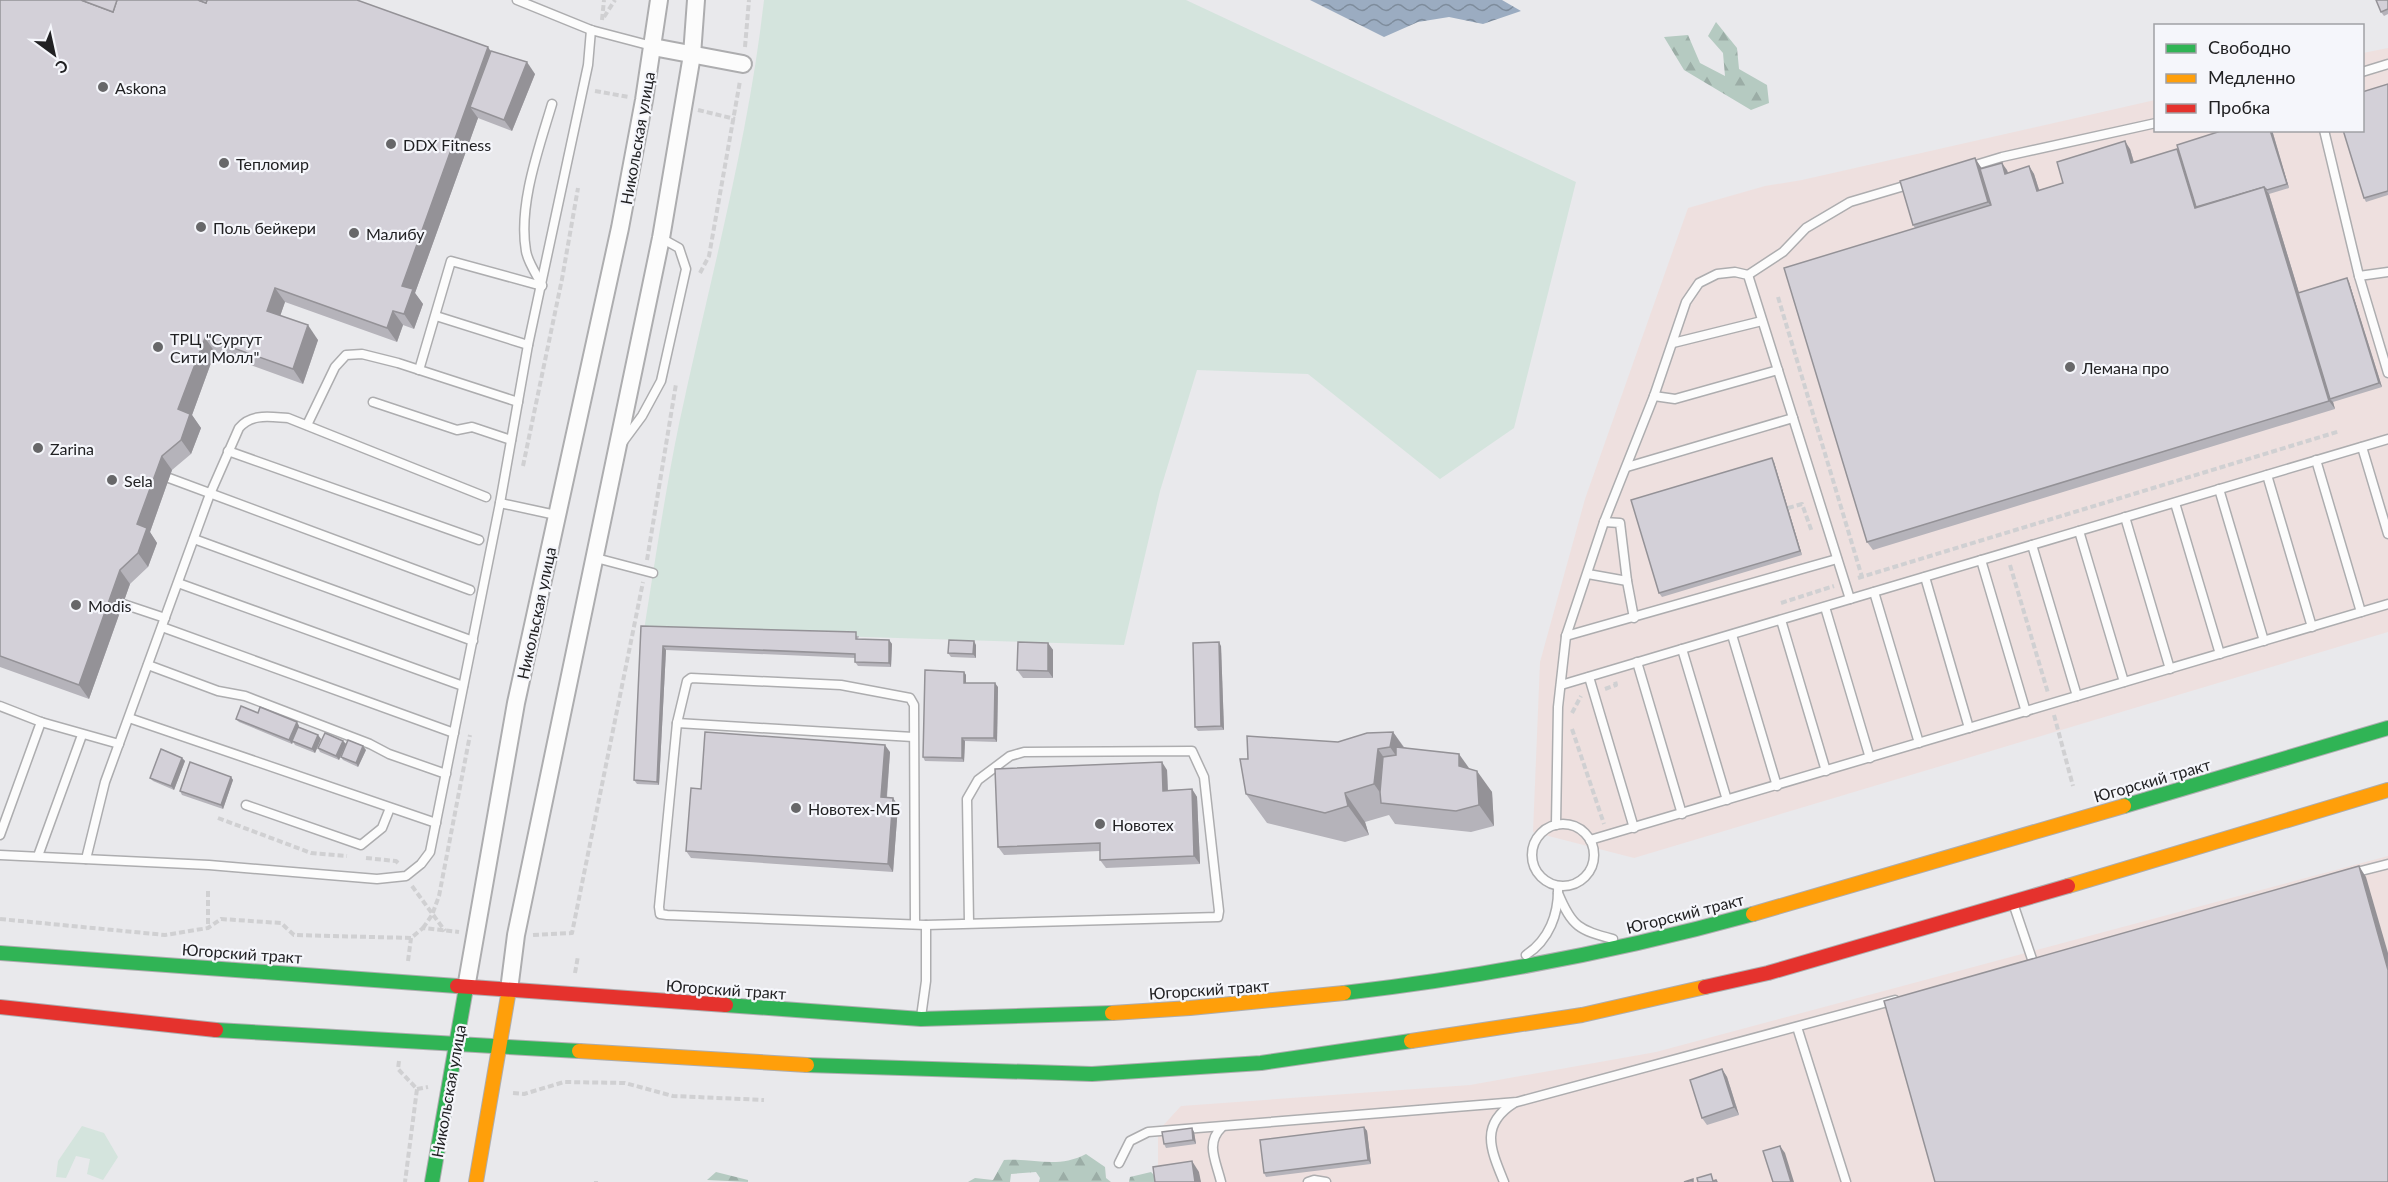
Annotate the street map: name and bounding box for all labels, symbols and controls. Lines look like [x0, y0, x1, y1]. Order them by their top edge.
north arrow [24, 24, 84, 84]
legend [2154, 24, 2364, 132]
text: Свободно [2208, 36, 2291, 58]
text: С [52, 56, 72, 78]
text: Медленно [2208, 66, 2296, 88]
street label: Никольская улица [616, 70, 658, 206]
place label: Askona [115, 78, 166, 97]
marker: Askona [96, 80, 110, 94]
text: Пробка [2208, 96, 2270, 118]
place label: DDX Fitness [403, 135, 491, 154]
marker: DDX Fitness [384, 137, 398, 151]
place label: Тепломир [236, 154, 309, 173]
marker: Тепломир [217, 156, 231, 170]
place label: Поль бейкери [213, 218, 316, 237]
marker: Поль бейкери [194, 220, 208, 234]
place label: Малибу [366, 224, 425, 243]
marker: Малибу [347, 226, 361, 240]
place label: ТРЦ "Сургут Сити Молл" [170, 329, 262, 366]
marker: ТРЦ "Сургут Сити Молл" [151, 340, 165, 354]
place label: Лемана про [2081, 358, 2169, 377]
marker: Лемана про [2063, 360, 2077, 374]
place label: Zarina [50, 439, 94, 458]
marker: Zarina [31, 441, 45, 455]
place label: Sela [124, 471, 153, 490]
marker: Sela [105, 473, 119, 487]
street label: Никольская улица [513, 545, 559, 681]
place label: Modis [88, 596, 131, 615]
marker: Modis [69, 598, 83, 612]
street label: Югорский тракт [2091, 754, 2213, 806]
place label: Новотех-МБ [808, 799, 900, 818]
marker: Новотех-МБ [789, 801, 803, 815]
place label: Новотех [1112, 815, 1174, 834]
marker: Новотех [1093, 817, 1107, 831]
street label: Югорский тракт [1624, 889, 1746, 937]
street label: Югорский тракт [181, 939, 303, 967]
street label: Югорский тракт [665, 975, 787, 1003]
street label: Югорский тракт [1148, 975, 1270, 1003]
street label: Никольская улица [427, 1023, 469, 1159]

